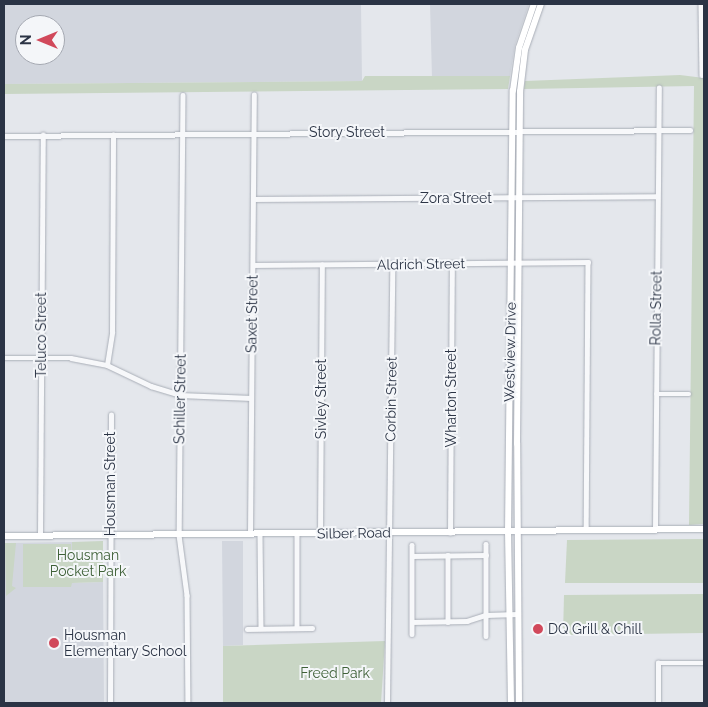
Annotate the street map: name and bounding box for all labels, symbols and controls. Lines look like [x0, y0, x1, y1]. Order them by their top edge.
north arrow [15, 15, 65, 65]
text: N [18, 35, 34, 45]
street label: Story Street [309, 124, 385, 140]
street label: Zora Street [420, 190, 492, 206]
street label: Aldrich Street [377, 255, 465, 273]
street label: Rolla Street [647, 270, 665, 346]
street label: Saxet Street [243, 275, 261, 353]
street label: Teluco Street [33, 292, 49, 378]
street label: Westview Drive [501, 302, 519, 402]
street label: Wharton Street [443, 349, 459, 447]
street label: Schiller Street [171, 354, 189, 444]
street label: Corbin Street [382, 356, 400, 442]
street label: Sivley Street [313, 359, 329, 439]
street label: Housman Street [102, 432, 118, 536]
street label: Silber Road [317, 524, 391, 542]
park label: Housman Pocket Park [50, 547, 126, 580]
place label: DQ Grill & Chill [548, 621, 643, 637]
marker: DQ Grill & Chill [532, 623, 544, 635]
place label: Housman Elementary School [64, 627, 187, 660]
marker: Housman Elementary School [48, 637, 60, 649]
park label: Freed Park [300, 665, 370, 681]

